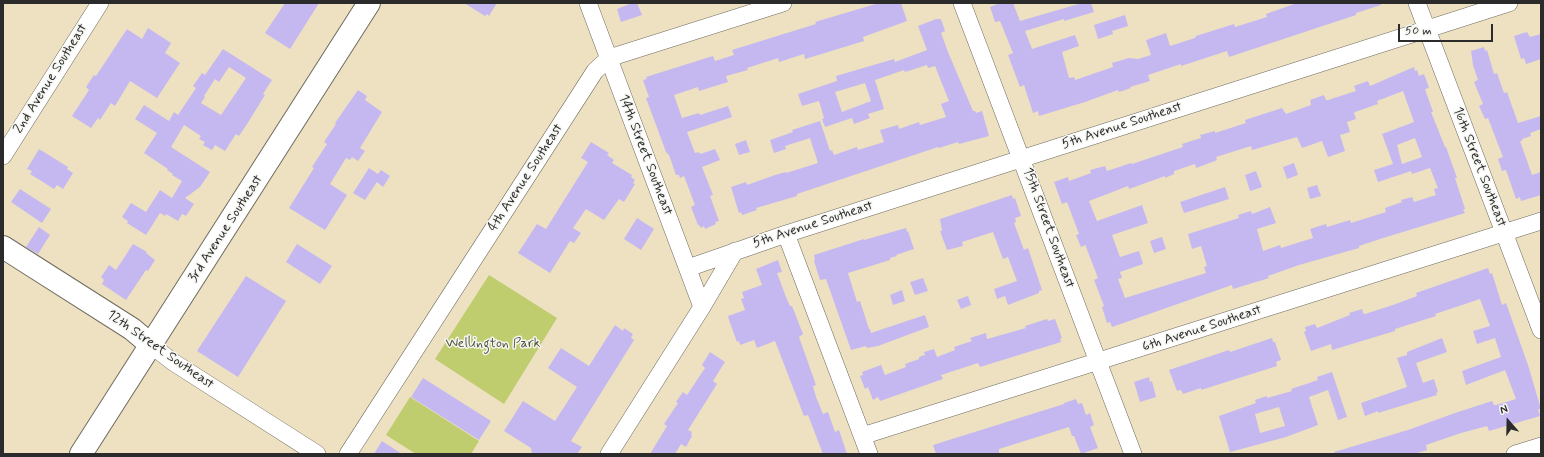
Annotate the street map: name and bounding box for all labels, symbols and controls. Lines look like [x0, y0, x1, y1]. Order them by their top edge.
scale bar [1400, 16, 1495, 42]
street label: 2nd Avenue Southeast [10, 21, 92, 137]
text: 50 m [1405, 23, 1432, 39]
street label: 14th Street Southeast [614, 92, 676, 218]
street label: 5th Avenue Southeast [1060, 99, 1184, 153]
street label: 16th Street Southeast [1448, 105, 1510, 229]
street label: 4th Avenue Southeast [485, 121, 567, 235]
street label: 15th Street Southeast [1018, 165, 1078, 291]
street label: 3rd Avenue Southeast [185, 172, 267, 286]
street label: 5th Avenue Southeast [751, 198, 875, 252]
street label: 6th Avenue Southeast [1140, 302, 1264, 356]
street label: 12th Street Southeast [103, 307, 217, 393]
park label: Wellington Park [445, 336, 541, 352]
north arrow [1488, 401, 1528, 441]
text: N [1498, 402, 1510, 418]

